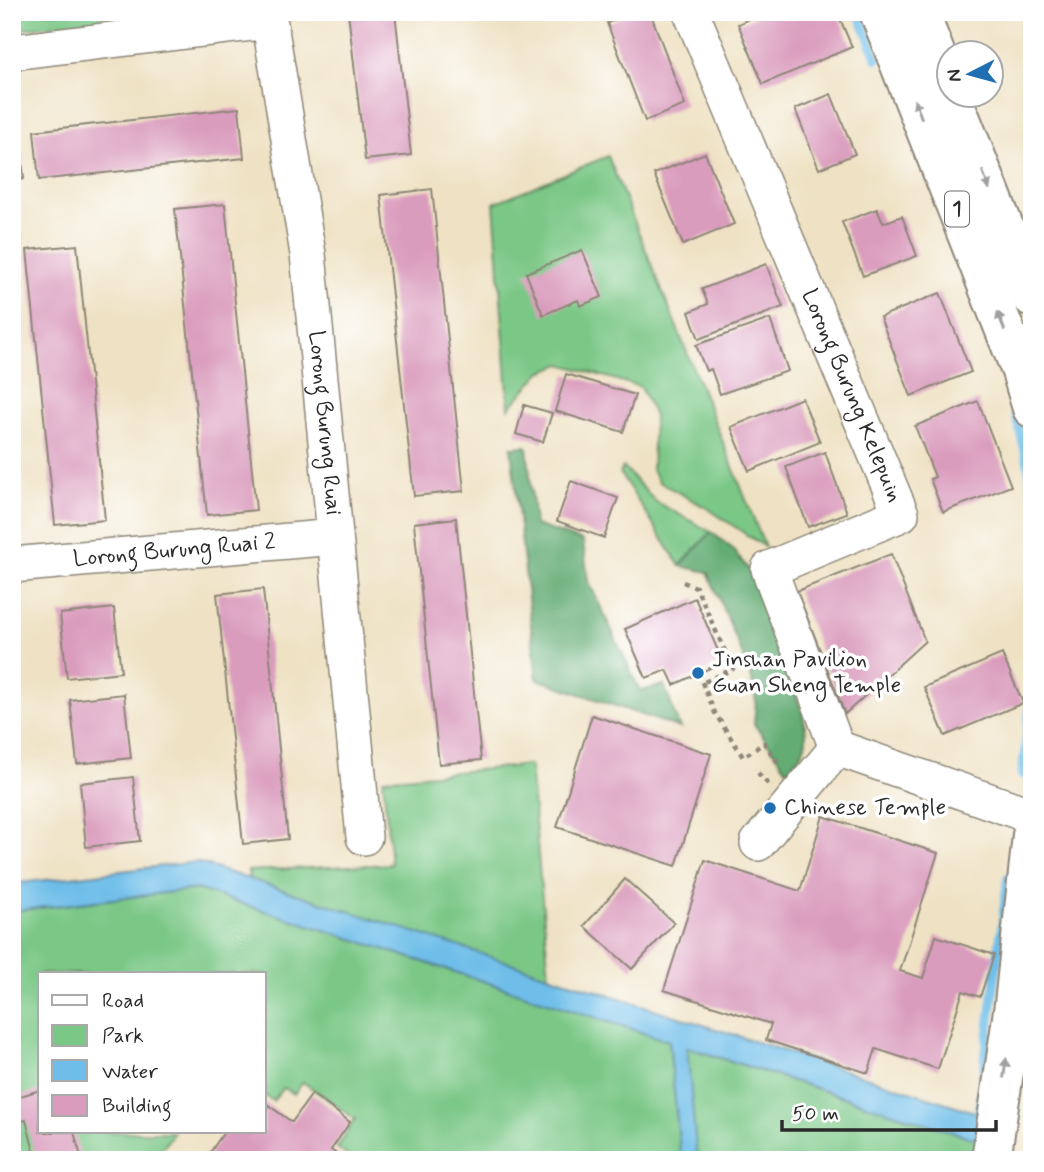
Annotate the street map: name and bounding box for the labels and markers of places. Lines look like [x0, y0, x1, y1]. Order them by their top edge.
place label: Jinshan Pavilion Guan Sheng Temple [712, 645, 901, 703]
marker: Jinshan Pavilion Guan Sheng Temple [690, 665, 706, 681]
place label: Chinese Temple [784, 793, 946, 823]
marker: Chinese Temple [762, 800, 778, 816]

